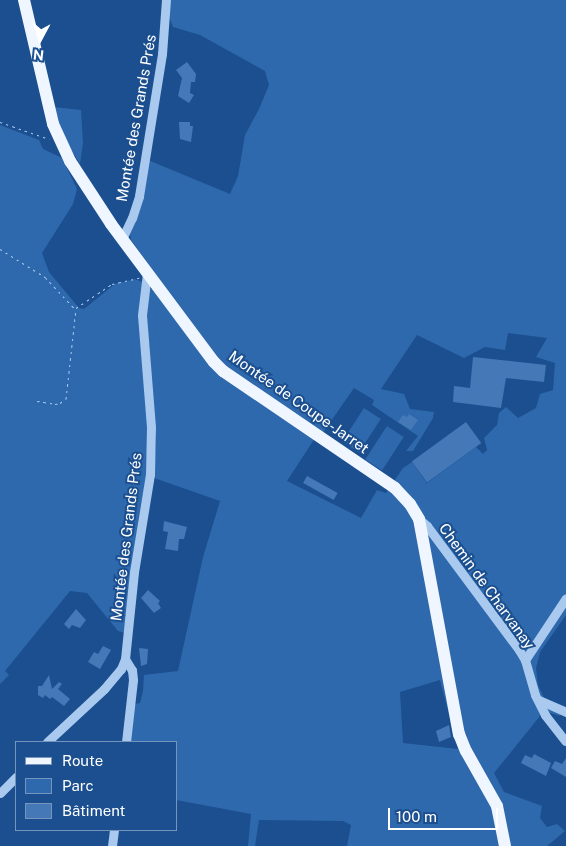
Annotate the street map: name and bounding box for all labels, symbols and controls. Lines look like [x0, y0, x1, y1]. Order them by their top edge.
north arrow [15, 15, 65, 65]
street label: Montée des Grands Prés [112, 33, 160, 203]
text: N [32, 46, 45, 63]
street label: Montée de Coupe-Jarret [225, 347, 373, 457]
street label: Montée des Grands Prés [107, 452, 145, 622]
street label: Chemin de Charvanay [435, 519, 539, 653]
legend [15, 741, 178, 831]
text: Route [62, 752, 103, 769]
text: Parc [62, 777, 94, 794]
scale bar [391, 798, 501, 830]
text: Bâtiment [62, 802, 125, 819]
text: 100 m [396, 808, 437, 825]

